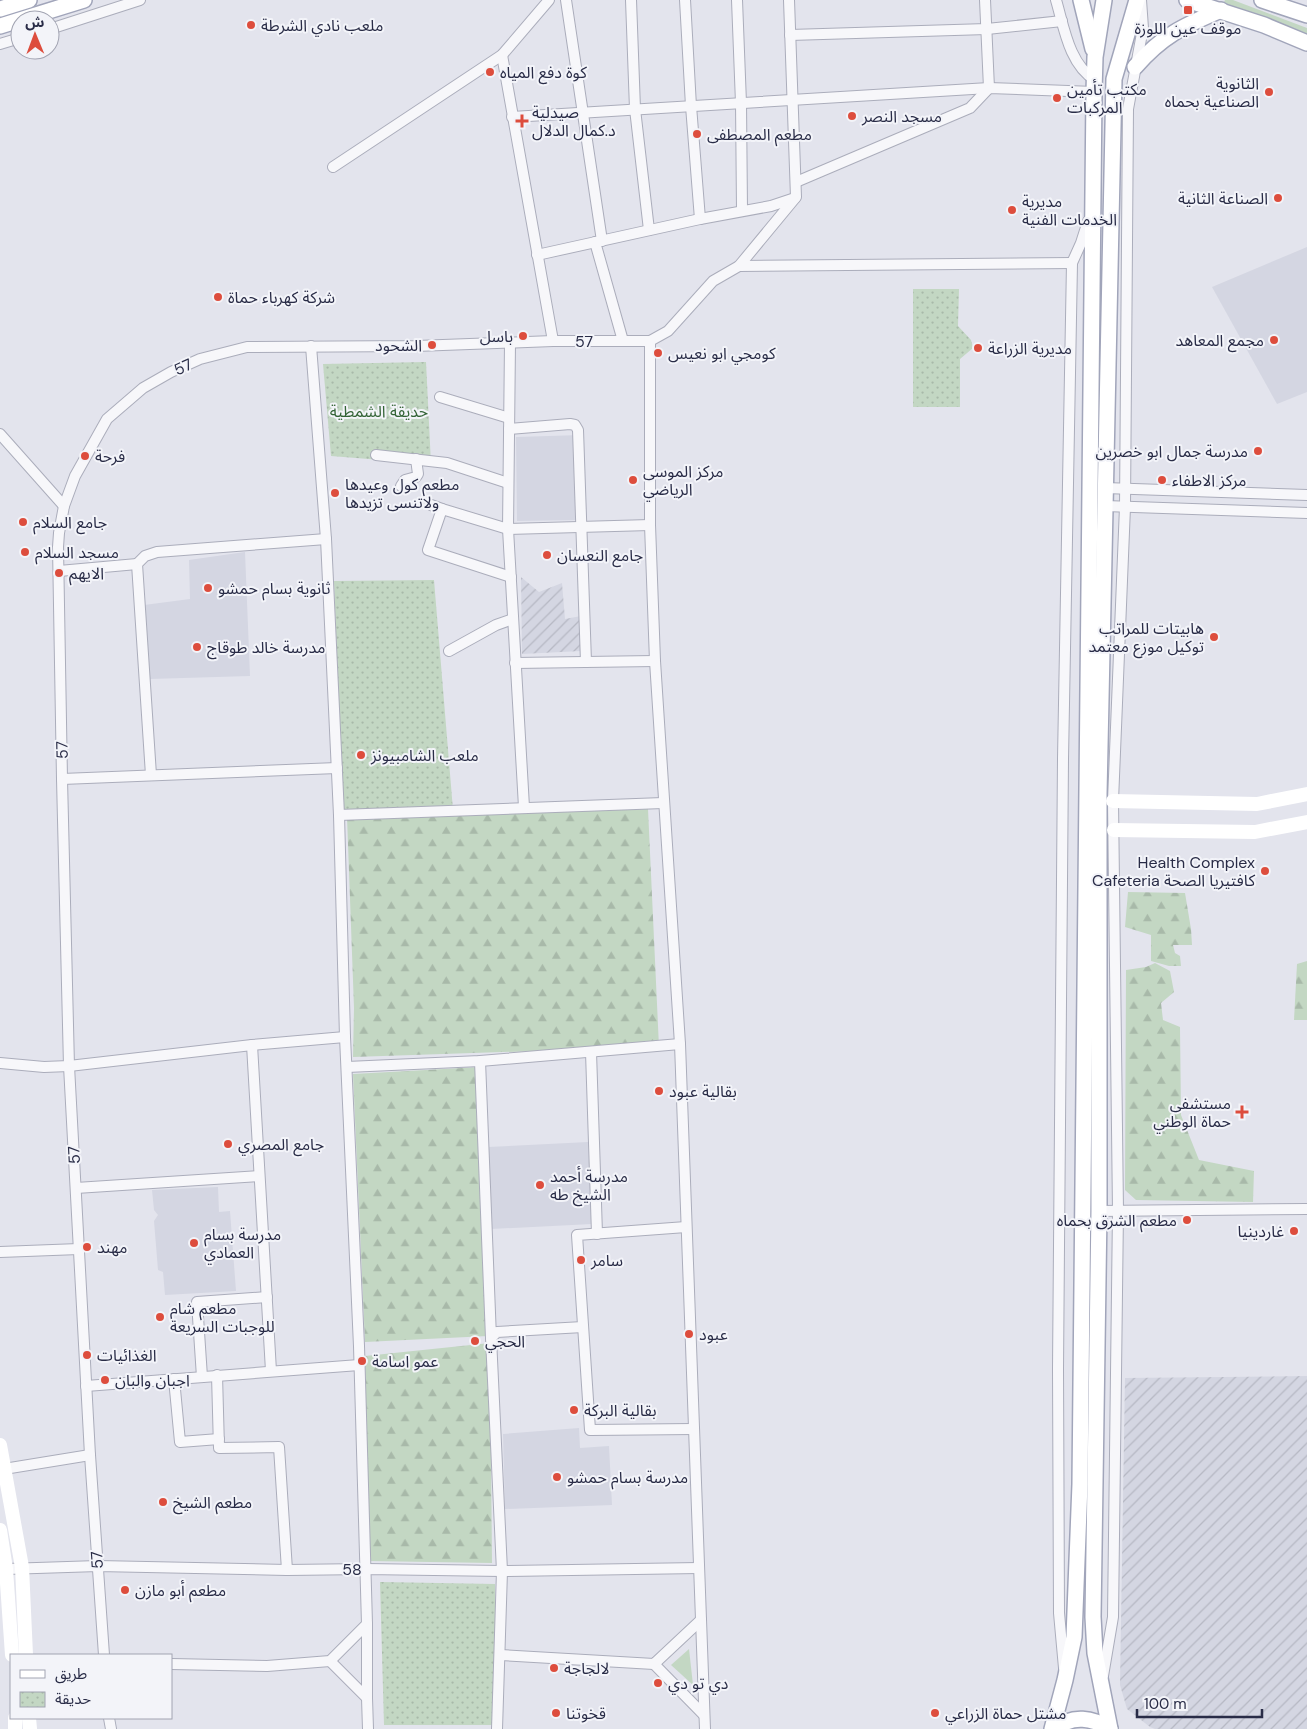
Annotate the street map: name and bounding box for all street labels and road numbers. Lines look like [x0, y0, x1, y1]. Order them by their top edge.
street label: 57 [575, 331, 593, 352]
street label: 57 [170, 354, 196, 380]
street label: 57 [51, 741, 73, 759]
street label: 57 [63, 1145, 85, 1165]
street label: 57 [86, 1550, 108, 1570]
street label: 58 [342, 1559, 362, 1580]

